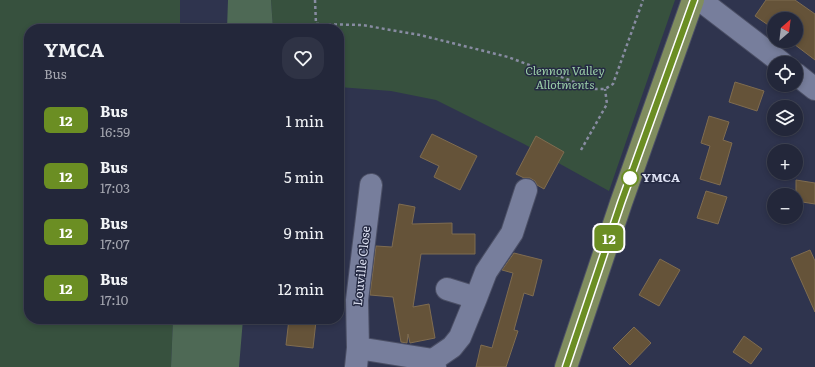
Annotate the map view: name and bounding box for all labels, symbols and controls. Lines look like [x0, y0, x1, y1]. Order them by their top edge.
north arrow [767, 12, 803, 48]
map controls [767, 12, 803, 224]
text: YMCA [44, 35, 104, 63]
button: heart [282, 37, 324, 79]
button: locate [767, 56, 803, 92]
park label: Clennon Valley Allotments [525, 61, 605, 93]
text: Bus [44, 64, 67, 83]
text: Bus [100, 99, 128, 122]
button: layers [767, 100, 803, 136]
text: 1 min [285, 109, 324, 132]
text: 12 [59, 110, 73, 130]
text: 16:59 [100, 122, 130, 141]
button: + [767, 144, 803, 180]
text: Bus [100, 155, 128, 178]
text: 5 min [284, 165, 324, 188]
text: 12 [59, 166, 73, 186]
place label: YMCA [642, 168, 680, 186]
marker: YMCA [621, 169, 639, 187]
text: 17:03 [100, 178, 130, 197]
button: − [767, 188, 803, 224]
text: Bus [100, 211, 128, 234]
text: 9 min [284, 221, 324, 244]
text: 12 [59, 222, 73, 242]
street label: Louville Close [348, 225, 374, 307]
line badge: 12 [591, 225, 627, 251]
text: 12 [602, 228, 616, 248]
text: 17:07 [100, 234, 130, 253]
text: Bus [100, 267, 128, 290]
text: 12 min [278, 277, 324, 300]
text: 12 [59, 278, 73, 298]
text: 17:10 [100, 290, 128, 309]

